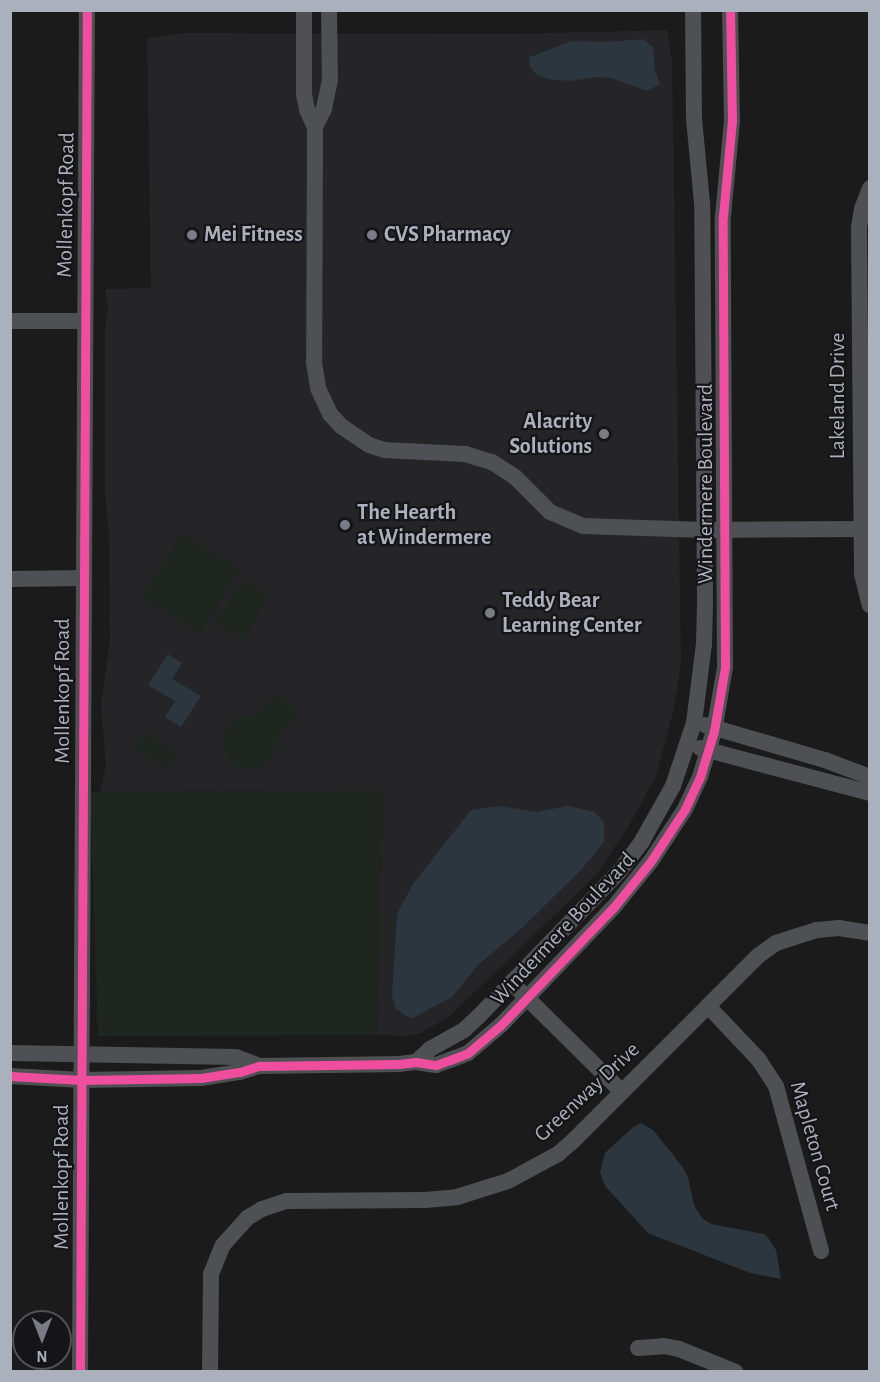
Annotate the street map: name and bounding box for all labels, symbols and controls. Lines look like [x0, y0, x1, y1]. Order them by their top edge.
street label: Mollenkopf Road [52, 132, 80, 278]
place label: Mei Fitness [204, 222, 303, 248]
place label: CVS Pharmacy [384, 222, 511, 248]
marker: Mei Fitness [185, 228, 199, 242]
marker: CVS Pharmacy [365, 228, 379, 242]
street label: Lakeland Drive [825, 333, 851, 459]
street label: Windermere Boulevard [693, 384, 719, 584]
place label: Alacrity Solutions [509, 408, 592, 460]
marker: Alacrity Solutions [597, 427, 611, 441]
place label: The Hearth at Windermere [357, 499, 491, 550]
marker: The Hearth at Windermere [338, 518, 352, 532]
place label: Teddy Bear Learning Center [502, 587, 642, 638]
marker: Teddy Bear Learning Center [483, 606, 497, 620]
street label: Mollenkopf Road [50, 618, 76, 764]
street label: Windermere Boulevard [485, 847, 641, 1011]
street label: Greenway Drive [529, 1037, 645, 1147]
street label: Mapleton Court [784, 1078, 846, 1214]
street label: Mollenkopf Road [49, 1104, 75, 1250]
north arrow [12, 1310, 72, 1370]
text: N [36, 1348, 48, 1364]

